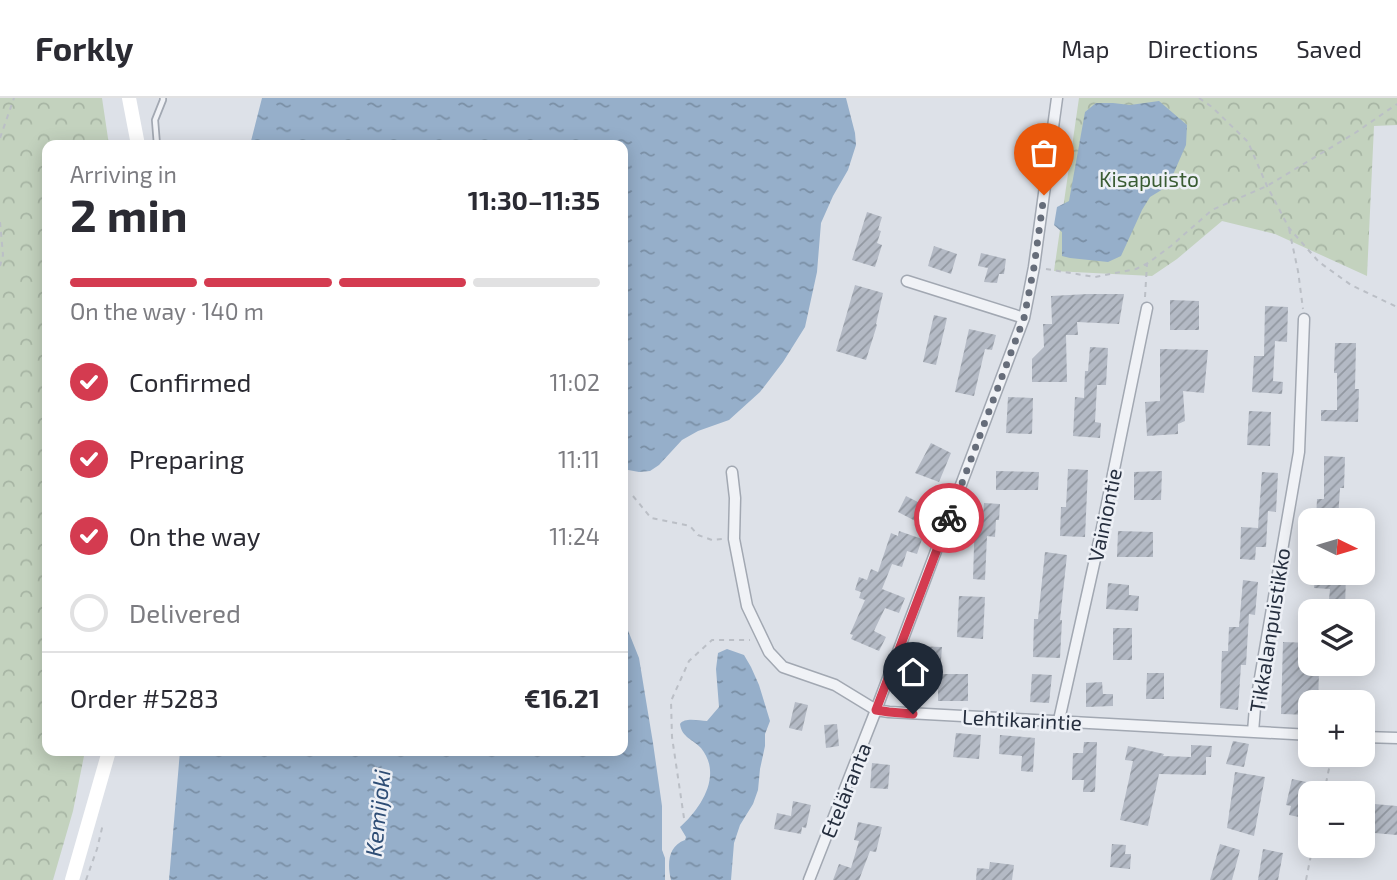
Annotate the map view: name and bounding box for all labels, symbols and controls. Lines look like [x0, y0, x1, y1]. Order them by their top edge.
text: Forkly [35, 28, 134, 68]
text: Map [1061, 34, 1109, 63]
text: Directions [1147, 34, 1258, 63]
text: Saved [1296, 34, 1362, 63]
pin [1014, 123, 1074, 195]
icon: bag [1025, 134, 1063, 172]
text: Arriving in [70, 160, 177, 188]
park label: Kisapuisto [1099, 166, 1199, 191]
text: 11:30–11:35 [468, 184, 600, 215]
text: 2 min [70, 186, 188, 241]
text: On the way · 140 m [70, 297, 264, 325]
icon: check [70, 363, 108, 401]
text: Confirmed [129, 366, 252, 397]
text: 11:02 [549, 368, 600, 396]
icon: check [70, 440, 108, 478]
text: Preparing [129, 443, 244, 474]
text: 11:11 [558, 445, 600, 473]
street label: Vainiontie [1082, 466, 1126, 564]
courier [914, 483, 984, 553]
icon: bike [930, 499, 968, 537]
north arrow [1298, 508, 1376, 584]
map controls [1298, 508, 1375, 858]
icon: check [70, 517, 108, 555]
text: On the way [129, 520, 260, 551]
text: 11:24 [549, 522, 600, 550]
street label: Tikkalanpuistikko [1244, 546, 1294, 714]
text: Delivered [129, 597, 241, 628]
button: layers [1298, 599, 1375, 676]
pin [883, 642, 943, 714]
icon: home [894, 653, 932, 691]
text: Order #5283 [70, 682, 219, 713]
text: €16.21 [524, 682, 600, 713]
button: + [1298, 690, 1375, 767]
street label: Lehtikarintie [961, 703, 1083, 735]
street label: Eteläranta [815, 739, 875, 841]
water label: Kemijoki [359, 768, 396, 858]
button: − [1298, 781, 1375, 858]

